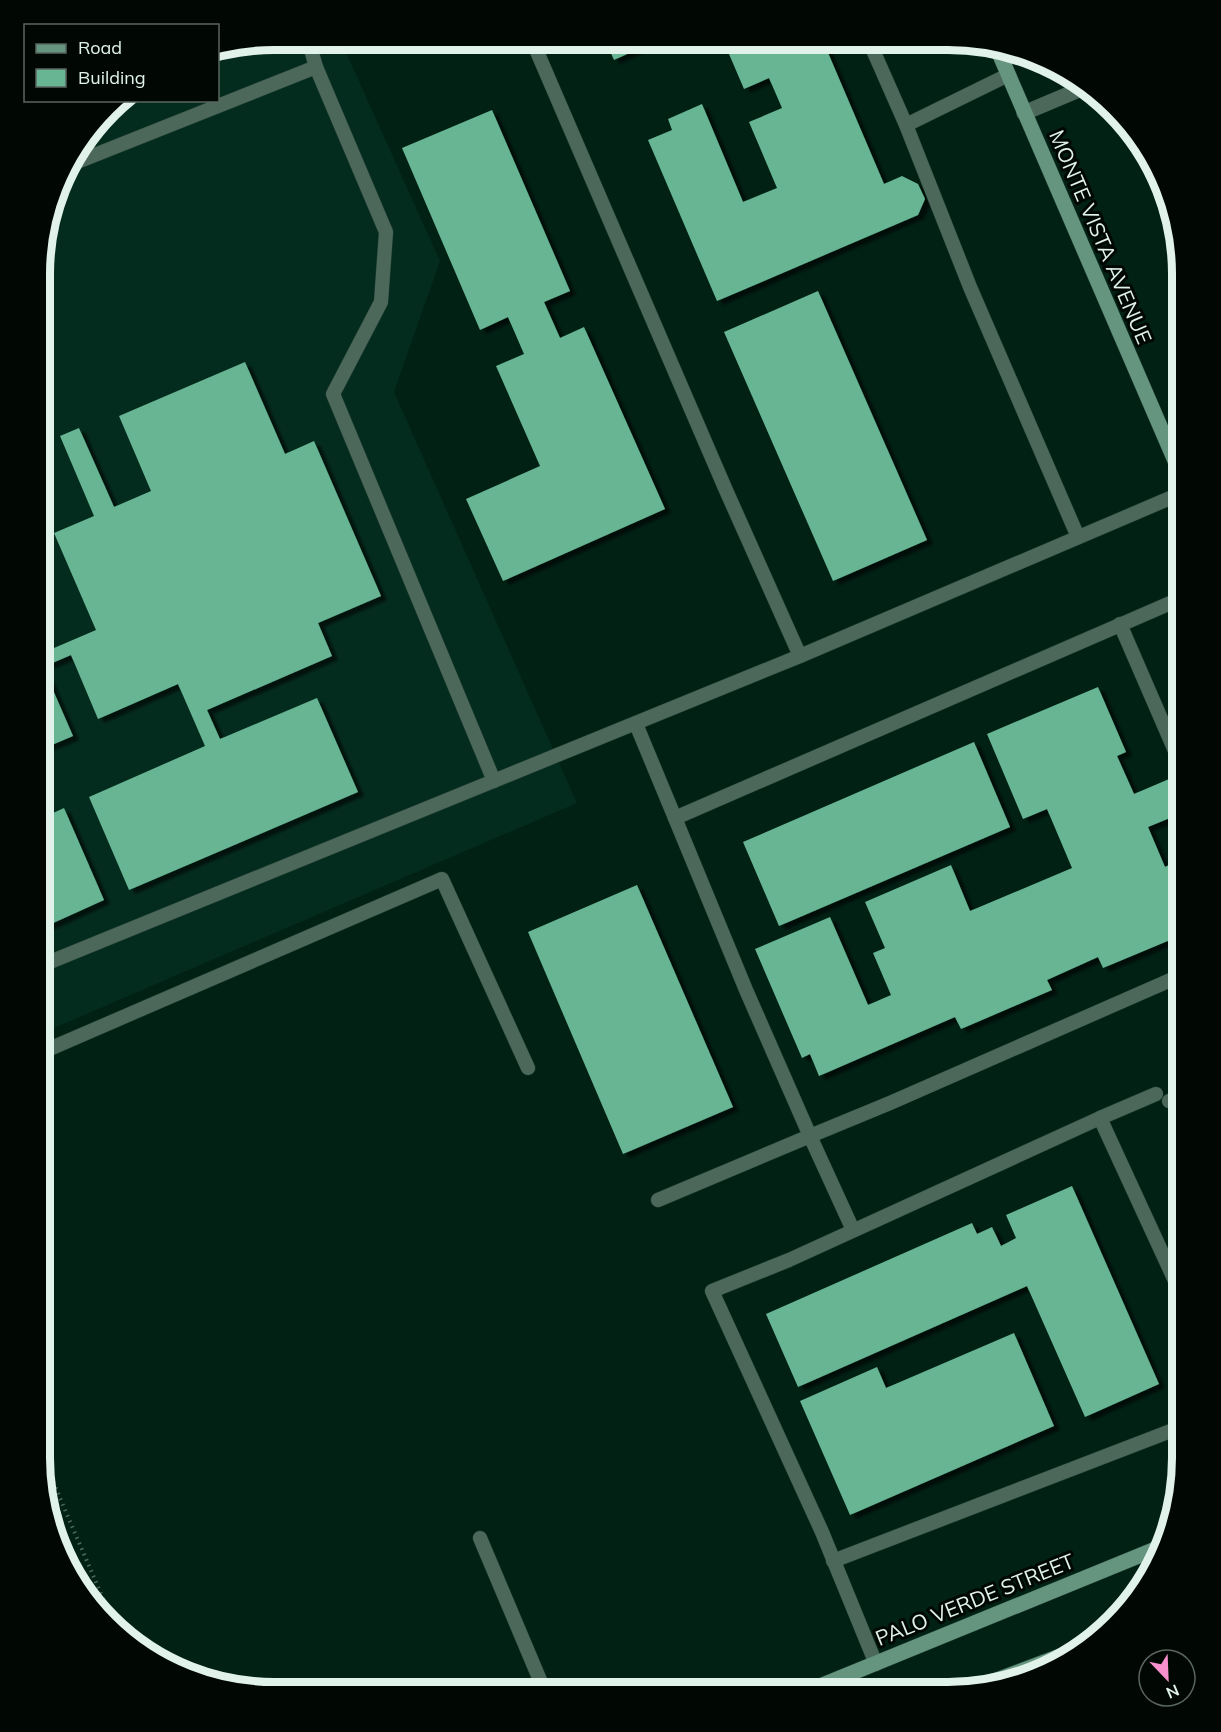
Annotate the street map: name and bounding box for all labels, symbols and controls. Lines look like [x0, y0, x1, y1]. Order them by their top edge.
legend [24, 24, 219, 102]
text: Road [78, 36, 122, 59]
text: Building [78, 66, 146, 89]
street label: MONTE VISTA AVENUE [1044, 126, 1158, 348]
street label: PALO VERDE STREET [871, 1547, 1078, 1651]
north arrow [1137, 1648, 1197, 1708]
text: N [1163, 1680, 1182, 1703]

